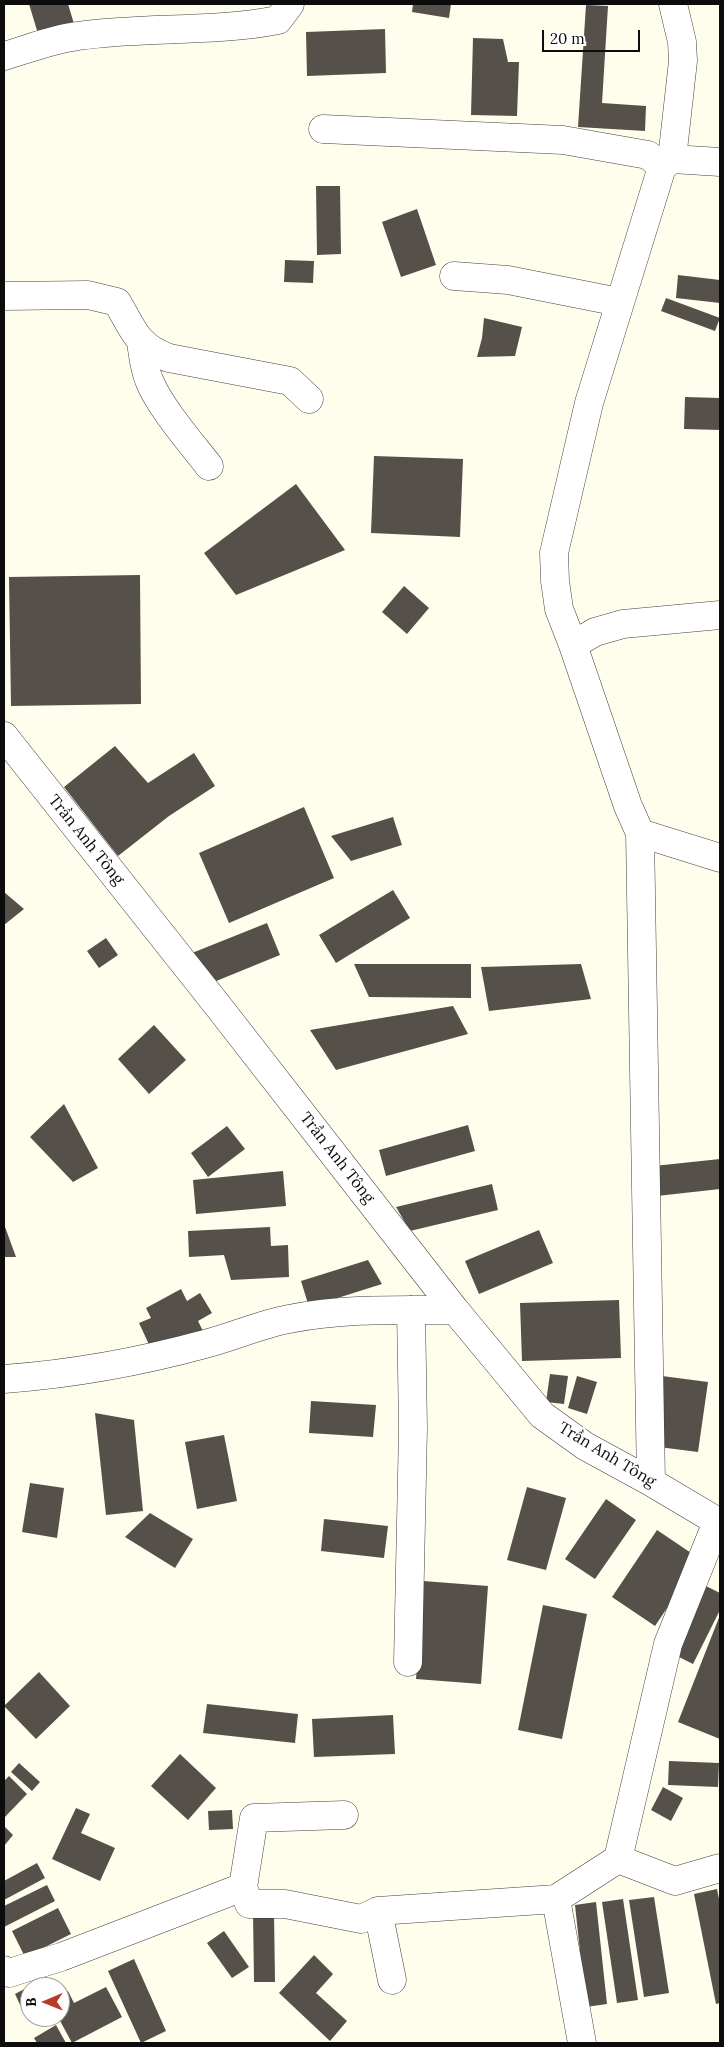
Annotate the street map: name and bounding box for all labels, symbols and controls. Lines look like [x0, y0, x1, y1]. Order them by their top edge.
scale bar [544, 20, 642, 52]
text: 20 m [550, 29, 585, 48]
street label: Trần Anh Tông [44, 791, 128, 889]
street label: Trần Anh Tông [296, 1109, 378, 1207]
street label: Trần Anh Tông [555, 1418, 659, 1492]
north arrow [20, 1977, 70, 2027]
text: B [22, 1997, 40, 2007]

